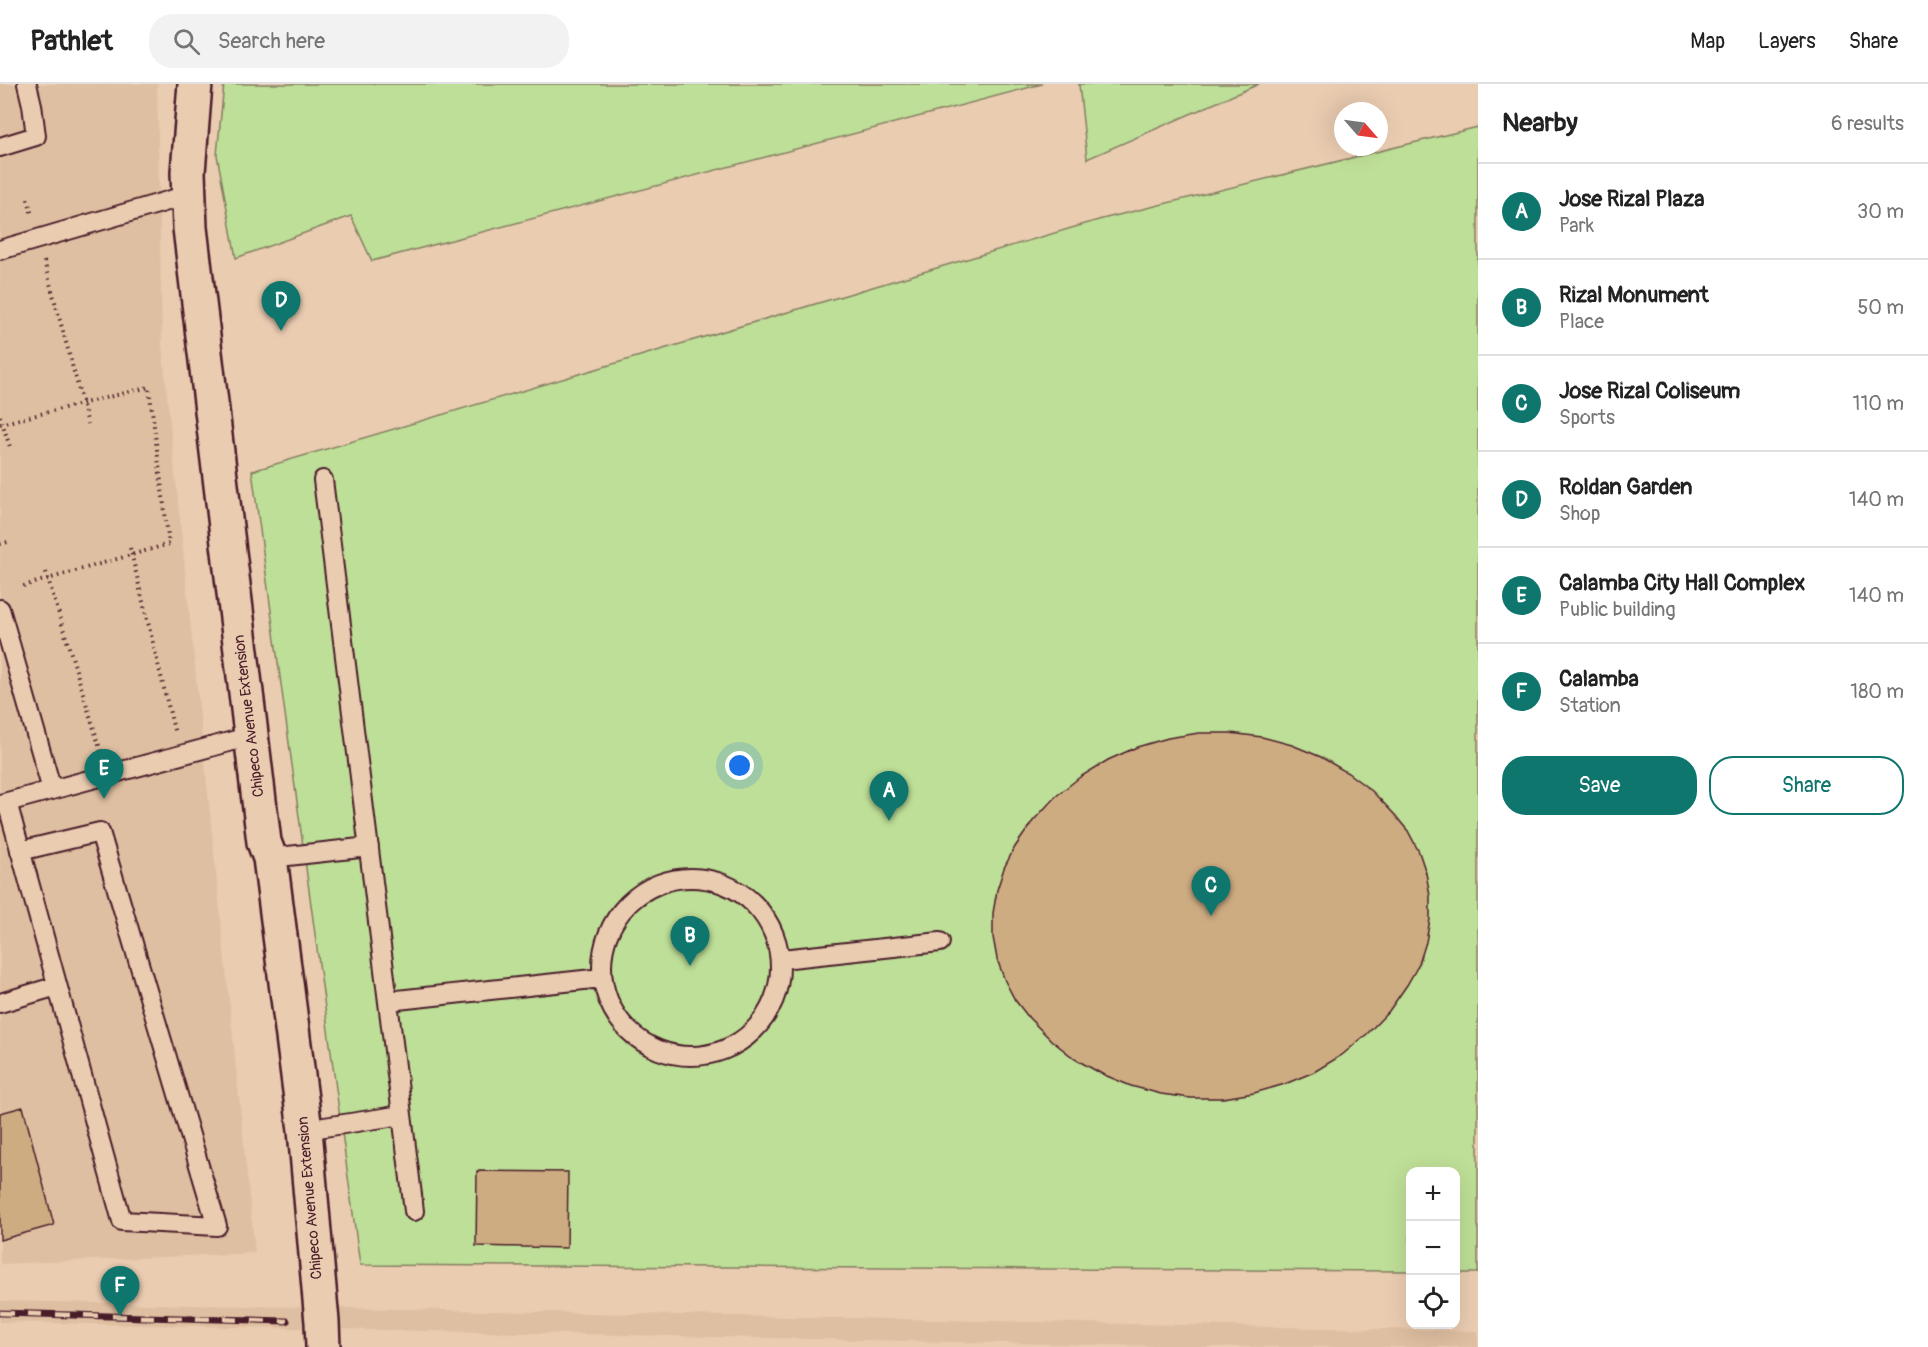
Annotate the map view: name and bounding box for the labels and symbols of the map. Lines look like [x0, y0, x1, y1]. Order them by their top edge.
north arrow [1334, 102, 1388, 156]
pin: D [262, 282, 300, 331]
street label: Chipeco Avenue Extension [230, 634, 268, 798]
pin: E [84, 750, 124, 799]
your location [725, 751, 754, 780]
pin: A [870, 772, 908, 821]
pin: C [1192, 866, 1230, 916]
pin: B [670, 916, 710, 966]
street label: Chipeco Avenue Extension [293, 1116, 327, 1280]
pin: F [100, 1266, 140, 1316]

